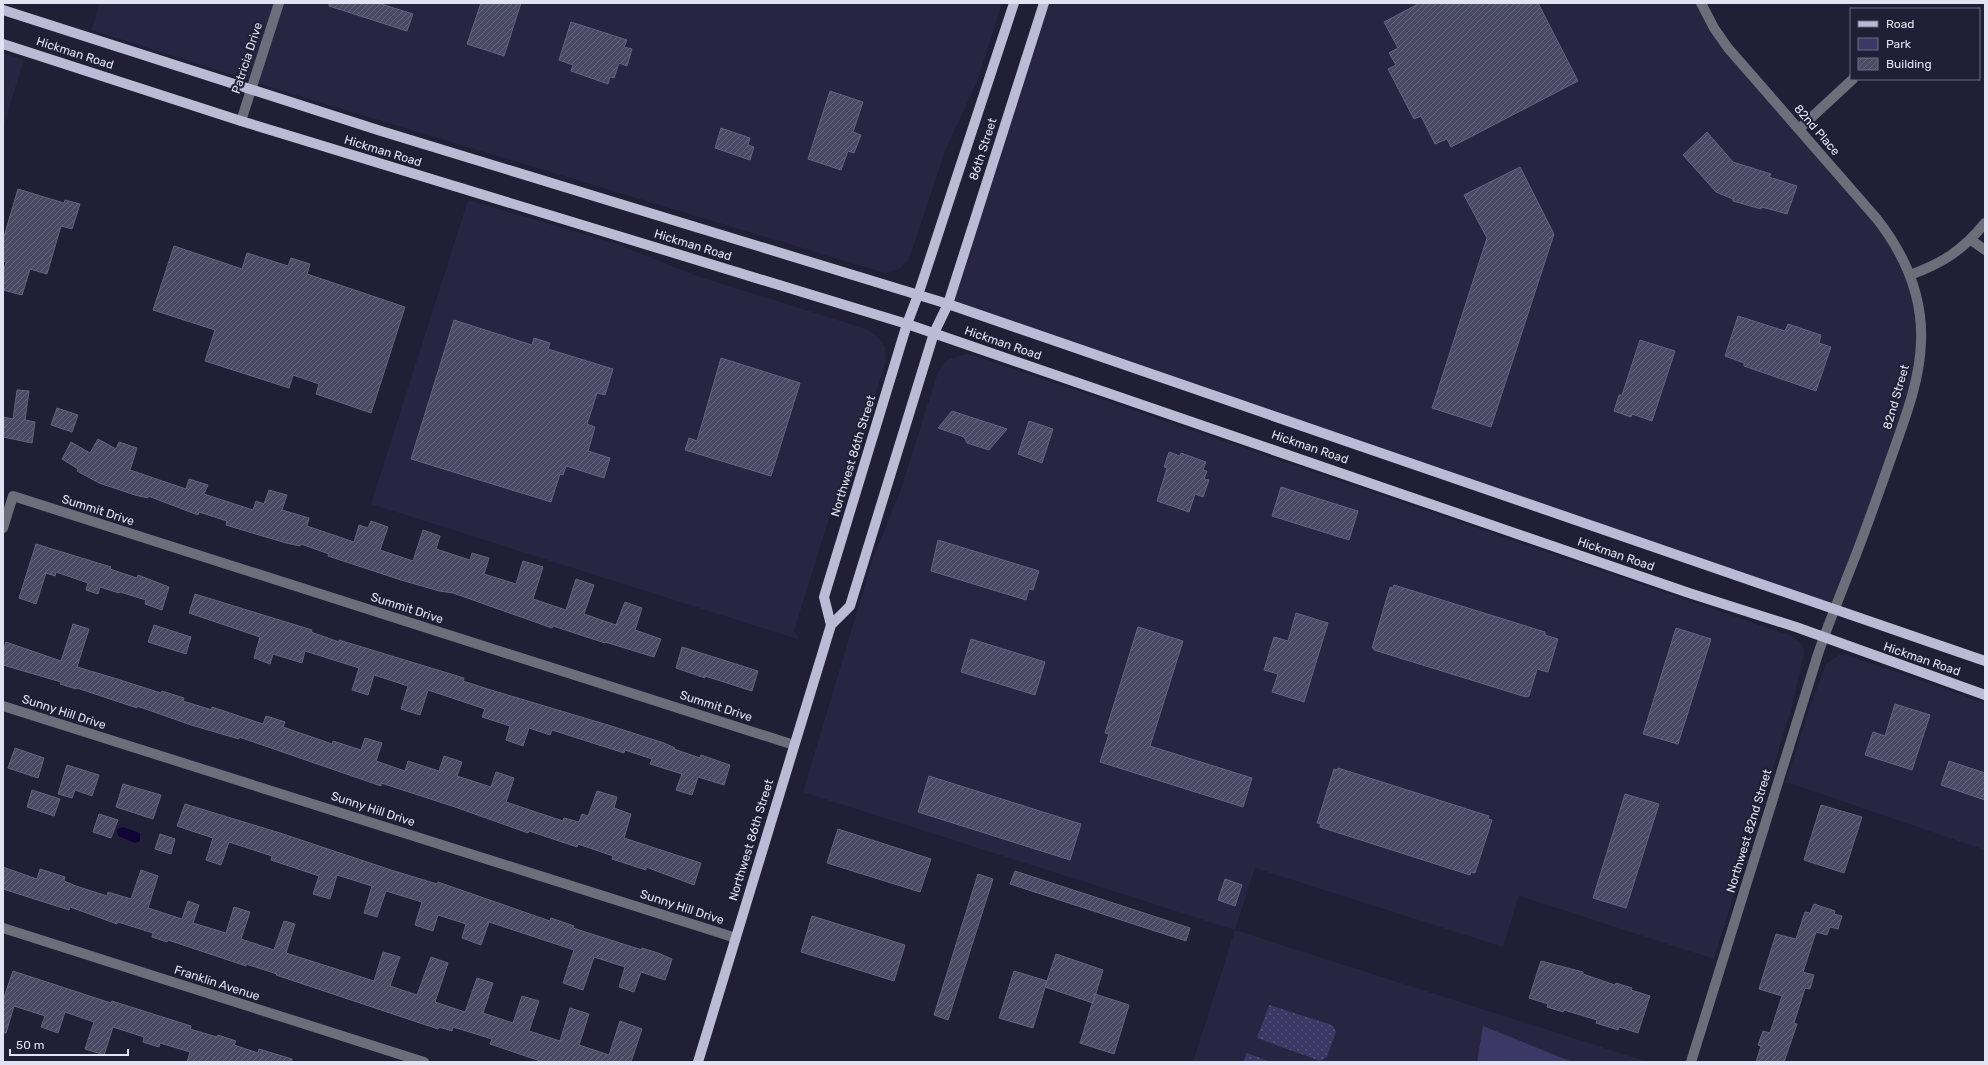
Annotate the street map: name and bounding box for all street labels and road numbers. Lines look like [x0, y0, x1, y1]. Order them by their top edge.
street label: Patricia Drive [229, 20, 265, 95]
street label: Hickman Road [35, 34, 115, 72]
street label: 82nd Place [1791, 102, 1843, 158]
street label: 86th Street [966, 116, 1000, 182]
street label: Hickman Road [343, 133, 423, 169]
street label: Hickman Road [653, 227, 733, 263]
street label: Hickman Road [963, 323, 1043, 363]
street label: 82nd Street [1880, 363, 1912, 431]
street label: Northwest 86th Street [828, 393, 878, 518]
street label: Hickman Road [1270, 427, 1350, 467]
street label: Summit Drive [60, 492, 136, 528]
street label: Hickman Road [1576, 534, 1656, 574]
street label: Summit Drive [369, 590, 445, 626]
street label: Hickman Road [1882, 639, 1962, 679]
street label: Summit Drive [678, 688, 754, 724]
street label: Sunny Hill Drive [20, 692, 108, 732]
street label: Northwest 82nd Street [1724, 767, 1775, 894]
street label: Northwest 86th Street [726, 777, 776, 902]
street label: Sunny Hill Drive [329, 789, 417, 829]
street label: Sunny Hill Drive [638, 887, 726, 927]
street label: Franklin Avenue [172, 963, 262, 1004]

